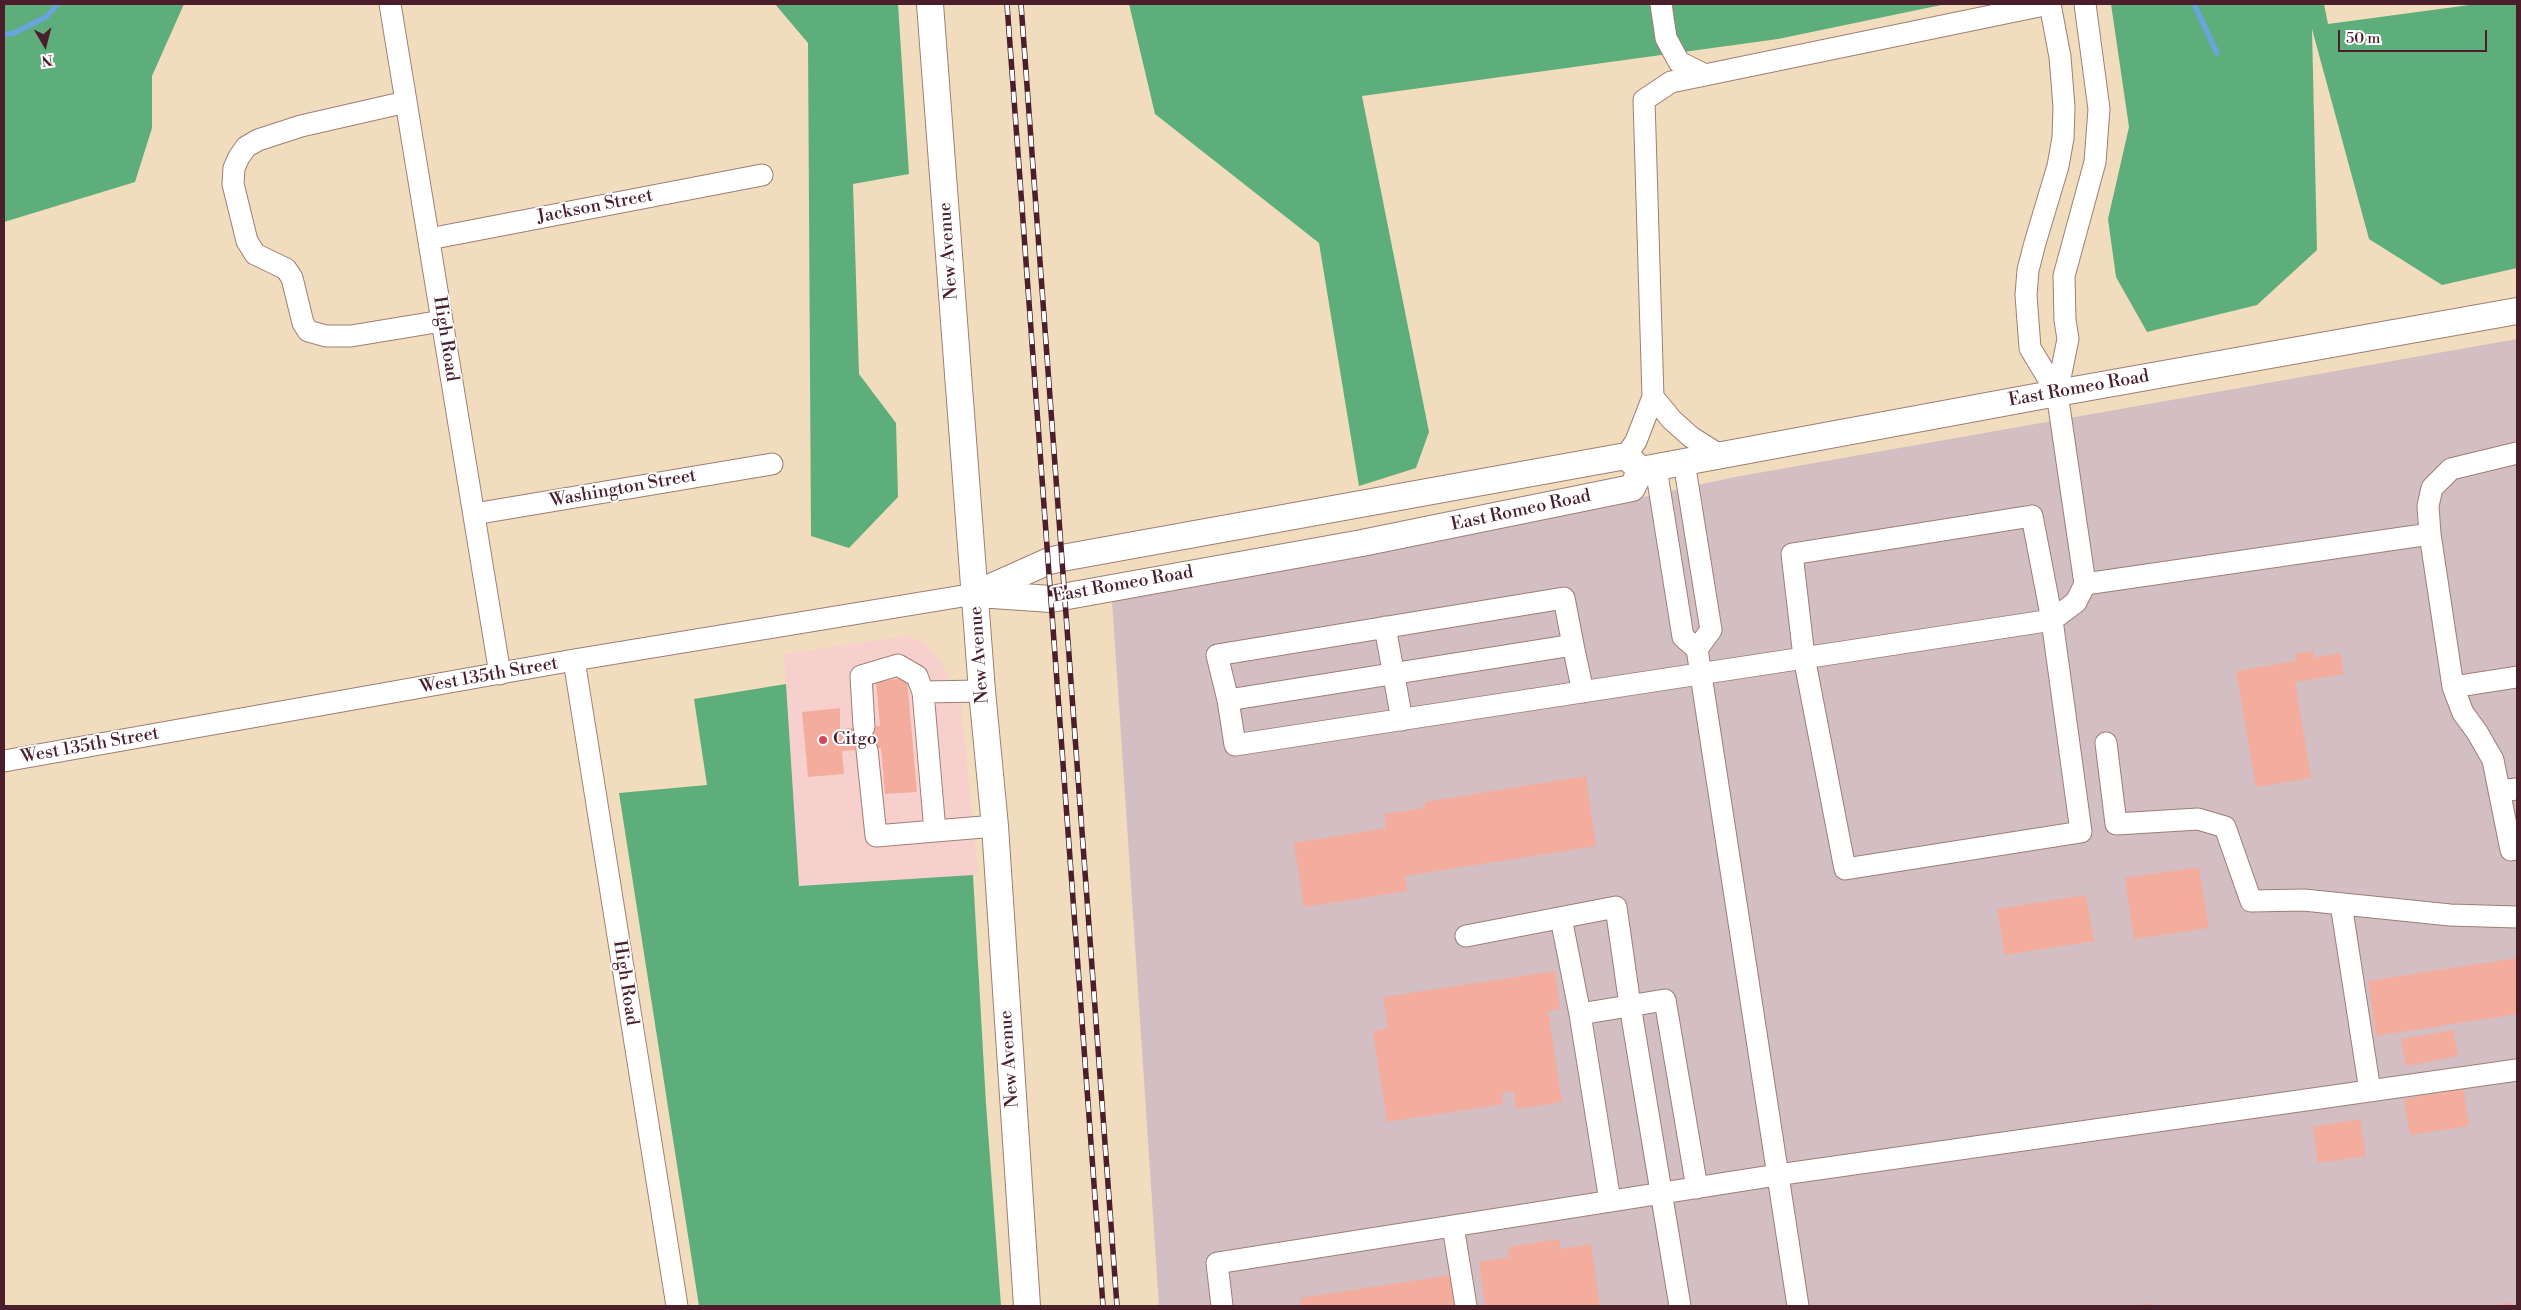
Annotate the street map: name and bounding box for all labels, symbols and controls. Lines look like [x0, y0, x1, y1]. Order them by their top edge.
north arrow [20, 20, 70, 70]
scale bar [2341, 20, 2490, 52]
text: 50 m [2346, 29, 2380, 48]
text: N [40, 50, 54, 70]
street label: Jackson Street [535, 185, 655, 229]
street label: New Avenue [935, 202, 963, 300]
street label: High Road [428, 295, 462, 383]
street label: East Romeo Road [2007, 366, 2151, 412]
street label: Washington Street [548, 465, 698, 513]
street label: East Romeo Road [1449, 486, 1593, 536]
street label: East Romeo Road [1051, 562, 1195, 608]
street label: New Avenue [966, 606, 994, 704]
street label: West 135th Street [418, 653, 560, 699]
street label: West 135th Street [19, 723, 161, 769]
place label: Citgo [833, 729, 877, 751]
marker: Citgo [817, 734, 829, 746]
street label: High Road [608, 939, 642, 1027]
street label: New Avenue [996, 1010, 1024, 1108]

